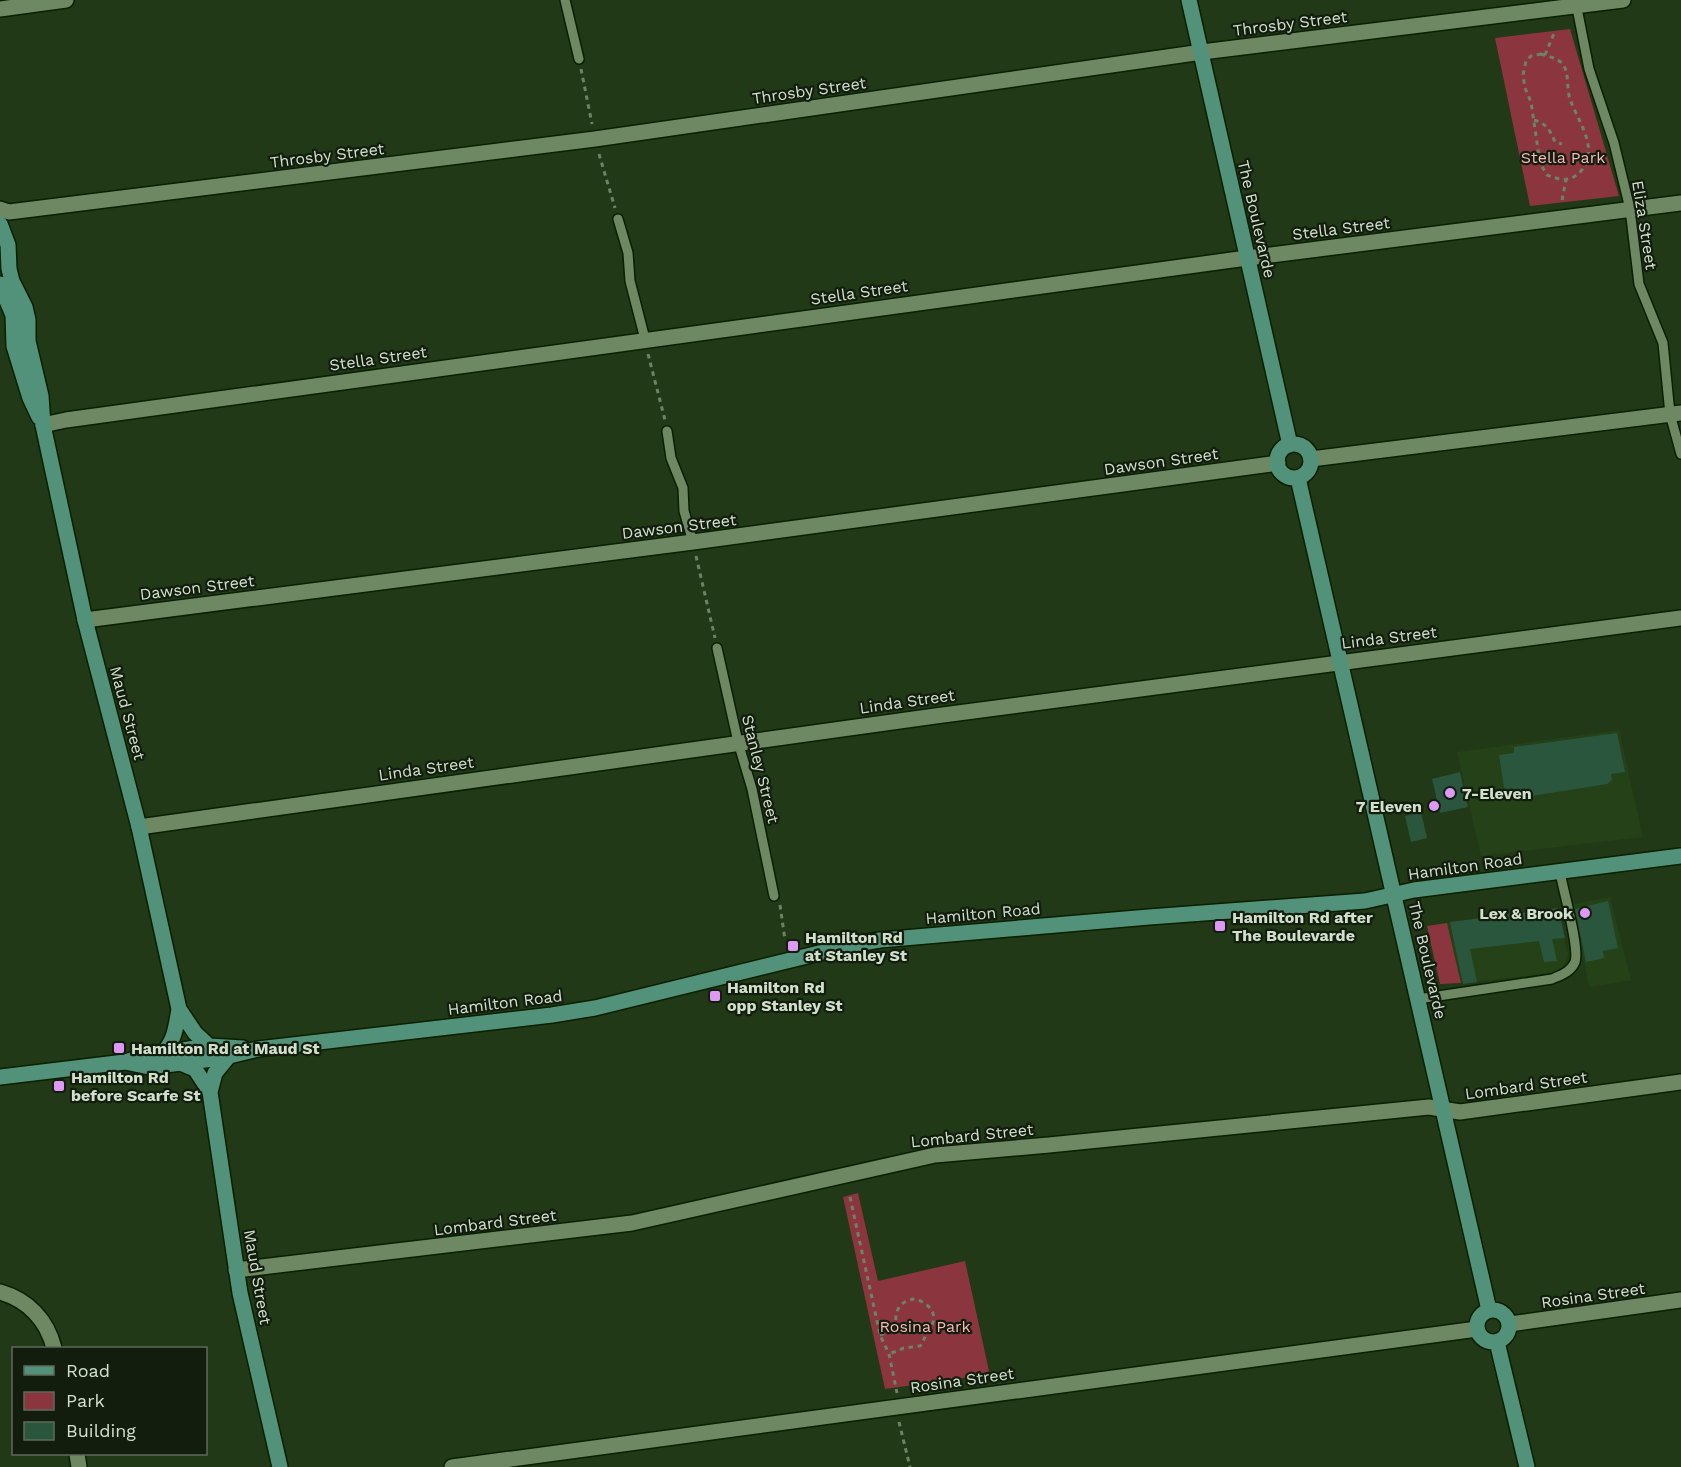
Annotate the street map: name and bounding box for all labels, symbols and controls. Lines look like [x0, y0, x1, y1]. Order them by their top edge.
street label: Throsby Street [1232, 7, 1348, 40]
street label: Throsby Street [751, 73, 868, 108]
street label: Throsby Street [269, 139, 385, 172]
park label: Stella Park [1521, 148, 1605, 167]
street label: The Boulevarde [1234, 158, 1279, 280]
street label: Eliza Street [1628, 179, 1661, 271]
street label: Stella Street [1291, 213, 1391, 244]
street label: Stella Street [809, 276, 909, 309]
street label: Stella Street [328, 342, 428, 375]
street label: Dawson Street [1103, 444, 1220, 479]
street label: Dawson Street [621, 510, 738, 543]
street label: Dawson Street [139, 571, 256, 604]
street label: Linda Street [1340, 622, 1438, 653]
street label: Maud Street [106, 664, 149, 762]
street label: Linda Street [858, 685, 956, 718]
street label: Stanley Street [738, 713, 783, 826]
street label: Linda Street [377, 752, 475, 785]
place label: 7-Eleven [1462, 784, 1532, 803]
marker: 7-Eleven [1443, 786, 1457, 800]
place label: 7 Eleven [1356, 797, 1422, 816]
marker: 7 Eleven [1427, 799, 1441, 813]
street label: Hamilton Road [1407, 849, 1524, 884]
street label: Hamilton Road [925, 899, 1041, 928]
street label: The Boulevarde [1405, 899, 1450, 1021]
place label: Lex & Brook [1479, 904, 1573, 923]
marker: Lex & Brook [1578, 906, 1592, 920]
place label: Hamilton Rd after The Boulevarde [1232, 908, 1373, 945]
marker: Hamilton Rd after The Boulevarde [1213, 919, 1227, 933]
place label: Hamilton Rd at Stanley St [805, 928, 907, 965]
marker: Hamilton Rd at Stanley St [786, 939, 800, 953]
place label: Hamilton Rd opp Stanley St [727, 978, 843, 1015]
street label: Hamilton Road [447, 986, 564, 1019]
marker: Hamilton Rd opp Stanley St [708, 989, 722, 1003]
place label: Hamilton Rd at Maud St [131, 1039, 320, 1058]
marker: Hamilton Rd at Maud St [112, 1041, 126, 1055]
street label: Lombard Street [1464, 1067, 1589, 1103]
place label: Hamilton Rd before Scarfe St [71, 1068, 200, 1105]
marker: Hamilton Rd before Scarfe St [52, 1079, 66, 1093]
street label: Lombard Street [910, 1120, 1035, 1151]
street label: Lombard Street [433, 1206, 558, 1239]
street label: Maud Street [240, 1228, 275, 1326]
street label: Rosina Street [1540, 1279, 1647, 1312]
park label: Rosina Park [879, 1317, 971, 1336]
legend [12, 1347, 207, 1455]
text: Road [66, 1360, 110, 1381]
street label: Rosina Street [909, 1364, 1016, 1397]
text: Park [66, 1390, 105, 1411]
text: Building [66, 1420, 136, 1441]

